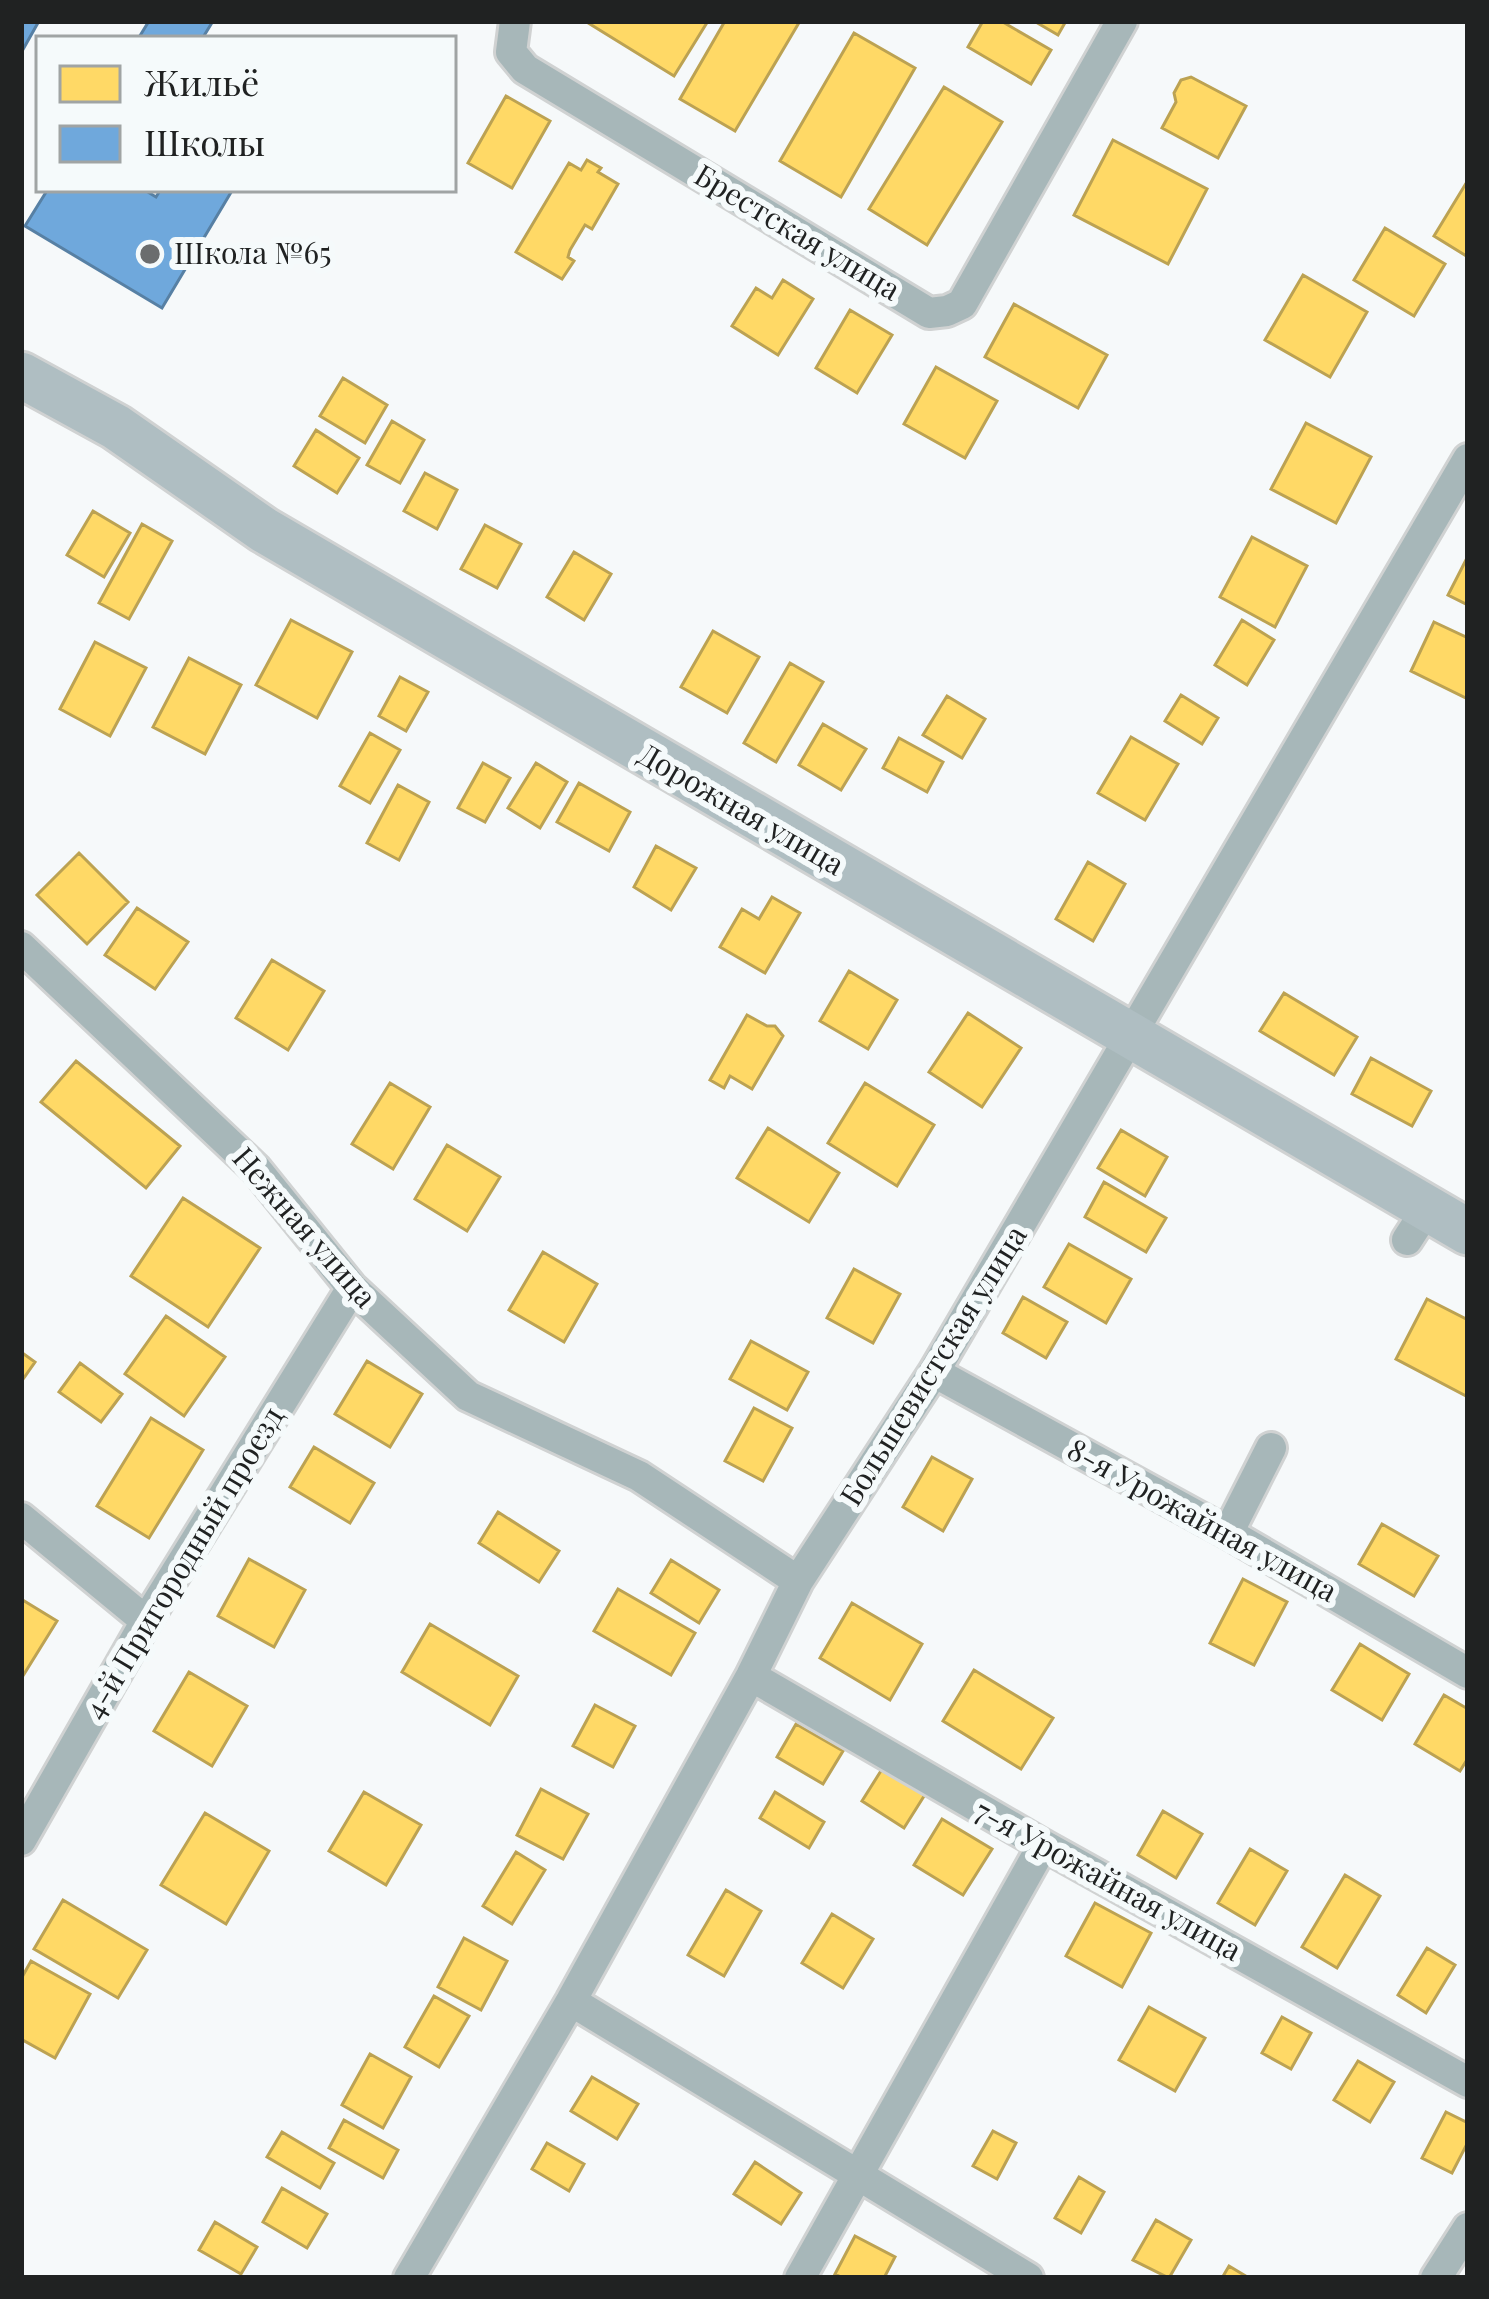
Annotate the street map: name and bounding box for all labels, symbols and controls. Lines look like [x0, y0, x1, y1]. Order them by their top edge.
legend [36, 36, 456, 192]
text: Жильё [144, 57, 259, 105]
text: Школы [144, 117, 265, 165]
street label: Брестская улица [688, 154, 908, 308]
place label: Школа №65 [174, 232, 332, 272]
marker: Школа №65 [137, 241, 163, 267]
street label: Дорожная улица [632, 733, 852, 883]
street label: Нежная улица [225, 1138, 386, 1315]
street label: Большевистская улица [830, 1217, 1035, 1512]
street label: 4-й Пригородный проезд [73, 1398, 292, 1725]
street label: 8-я Урожайная улица [1061, 1428, 1345, 1610]
street label: 7-я Урожайная улица [969, 1789, 1249, 1969]

